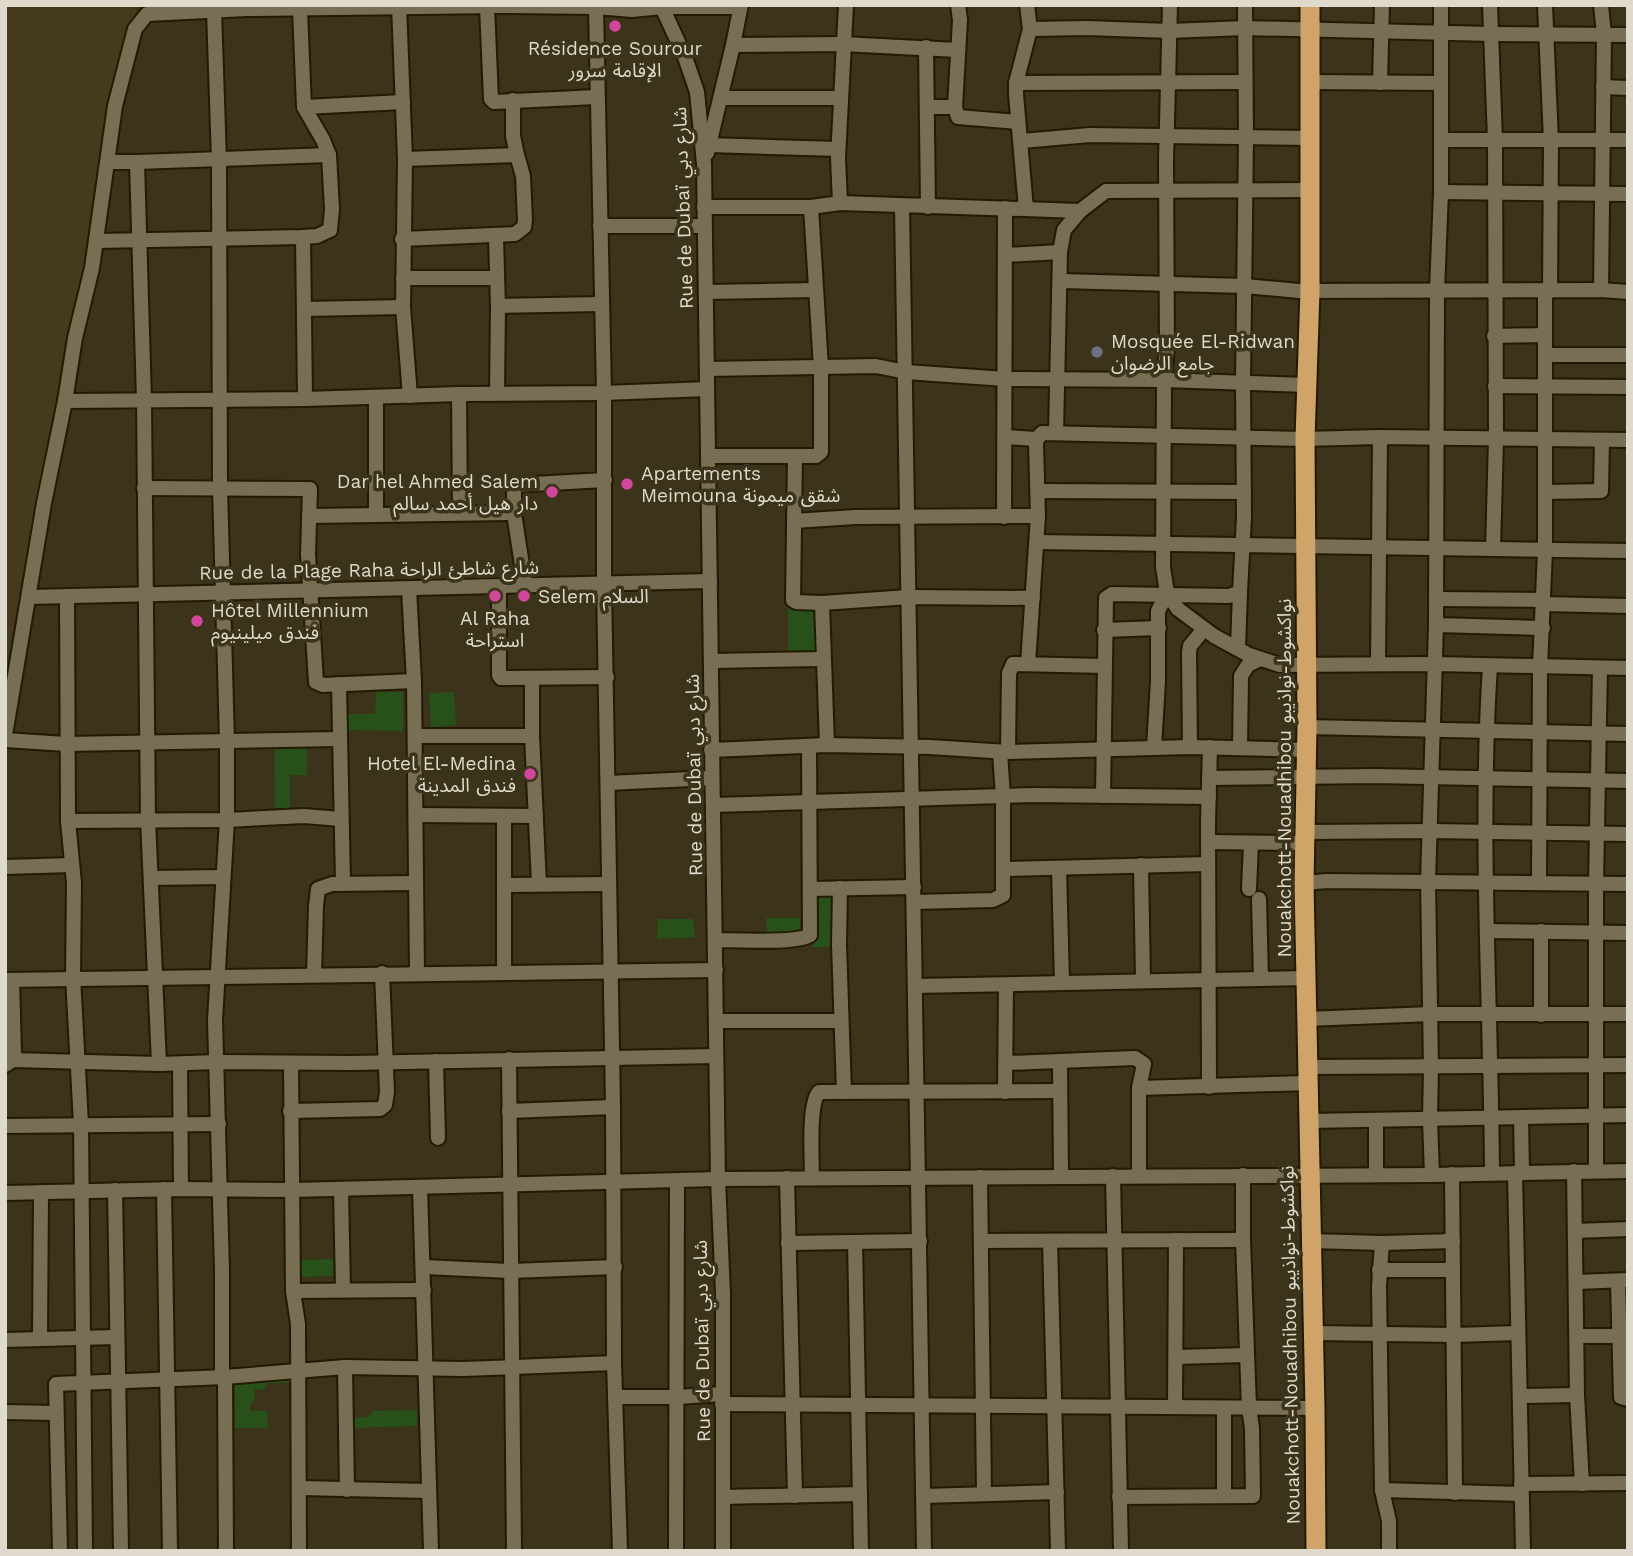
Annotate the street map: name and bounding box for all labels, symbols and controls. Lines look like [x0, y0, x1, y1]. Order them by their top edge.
marker: Résidence Sourour الإقامة سرور [607, 18, 623, 34]
place label: Résidence Sourour الإقامة سرور [528, 37, 703, 83]
street label: Rue de Dubaï شارع دبي [668, 106, 701, 309]
place label: Mosquée El-Ridwan جامع الرضوان [1111, 330, 1295, 378]
marker: Mosquée El-Ridwan جامع الرضوان [1089, 344, 1105, 360]
place label: Apartements Meimouna شقق ميمونة [641, 462, 840, 507]
place label: Dar hel Ahmed Salem دار هيل أحمد سالم [337, 470, 538, 518]
marker: Apartements Meimouna شقق ميمونة [619, 476, 635, 492]
marker: Dar hel Ahmed Salem دار هيل أحمد سالم [544, 484, 560, 500]
street label: Rue de la Plage Raha شارع شاطئ الراحة [199, 556, 539, 586]
place label: Selem السلام [538, 585, 649, 611]
marker: Al Raha استراحة [487, 588, 503, 604]
marker: Selem السلام [516, 588, 532, 604]
place label: Hôtel Millennium فندق ميلينيوم [211, 599, 369, 647]
street label: Nouakchott-Nouadhibou نواكشوط-نواذيبو [1273, 599, 1296, 957]
place label: Al Raha استراحة [460, 607, 530, 652]
marker: Hôtel Millennium فندق ميلينيوم [189, 613, 205, 629]
street label: Rue de Dubaï شارع دبي [681, 674, 711, 876]
place label: Hotel El-Medina فندق المدينة [367, 752, 516, 797]
marker: Hotel El-Medina فندق المدينة [522, 766, 538, 782]
street label: Nouakchott-Nouadhibou نواكشوط-نواذيبو [1275, 1165, 1305, 1525]
street label: Rue de Dubaï شارع دبي [689, 1240, 719, 1442]

